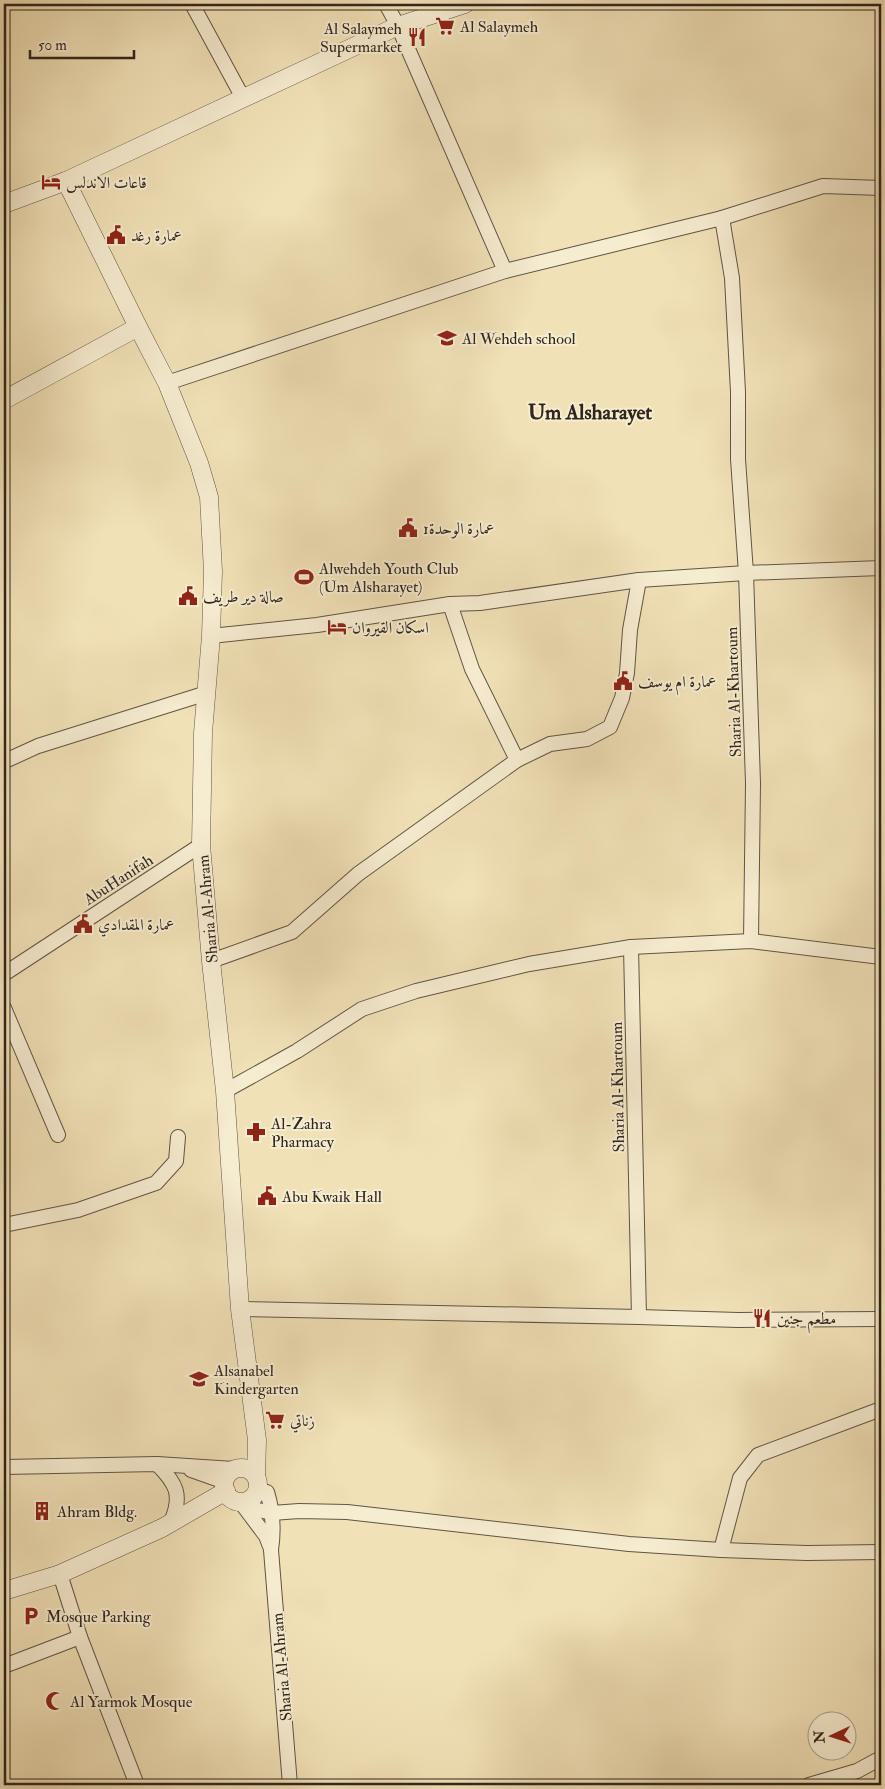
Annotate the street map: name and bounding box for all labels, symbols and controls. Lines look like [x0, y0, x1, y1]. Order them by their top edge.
supermarket icon: Al Salaymeh [434, 15, 456, 37]
place label: Al Salaymeh [459, 17, 539, 37]
place label: Al Salaymeh Supermarket [320, 19, 403, 58]
restaurant icon: Al Salaymeh Supermarket [406, 26, 428, 48]
scale bar [30, 28, 134, 60]
text: 50 m [38, 36, 67, 55]
hotel icon: قاعات الاندلس [40, 171, 62, 193]
place label: قاعات الاندلس [66, 173, 147, 193]
public building icon: عمارة رغد [105, 224, 127, 246]
place label: عمارة رغد [131, 226, 182, 246]
school or university icon: Al Wehdeh school [436, 327, 458, 349]
place label: Al Wehdeh school [461, 329, 576, 349]
district label: Um Alsharayet [528, 399, 652, 426]
public building icon: عمارة الوحدة1 [397, 517, 419, 539]
place label: عمارة الوحدة1 [423, 519, 494, 539]
place label: Alwehdeh Youth Club (Um Alsharayet) [318, 559, 459, 597]
sports icon: Alwehdeh Youth Club (Um Alsharayet) [293, 566, 315, 588]
public building icon: صالة دير طريف [177, 585, 199, 607]
place label: صالة دير طريف [203, 587, 284, 607]
hotel icon: اسكان القيروان [326, 616, 348, 638]
place label: اسكان القيروان [352, 618, 429, 638]
street label: Sharia Al-Khartoum [722, 626, 746, 758]
public building icon: عمارة ام يوسف [612, 670, 634, 692]
place label: عمارة ام يوسف [638, 672, 716, 696]
street label: AbuHanifah [79, 850, 157, 910]
street label: Sharia Al-Ahram [193, 853, 223, 964]
public building icon: عمارة المقدادي [72, 913, 94, 935]
place label: عمارة المقدادي [98, 915, 174, 937]
street label: Sharia Al-Khartoum [607, 1021, 629, 1152]
place label: Al-Zahra Pharmacy [270, 1114, 335, 1152]
pharmacy icon: Al-Zahra Pharmacy [245, 1121, 267, 1143]
public building icon: Abu Kwaik Hall [256, 1185, 278, 1207]
place label: Abu Kwaik Hall [281, 1187, 382, 1207]
restaurant icon: مطعم جنين [751, 1307, 773, 1329]
place label: مطعم جنين [777, 1309, 836, 1334]
place label: Alsanabel Kindergarten [213, 1361, 299, 1399]
school or university icon: Alsanabel Kindergarten [188, 1368, 210, 1390]
supermarket icon: زناتي [264, 1409, 286, 1431]
place label: زناتي [290, 1411, 315, 1433]
building icon: Ahram Bldg. [31, 1500, 53, 1522]
place label: Ahram Bldg. [56, 1502, 137, 1522]
parking icon: Mosque Parking [20, 1605, 42, 1627]
place label: Mosque Parking [46, 1607, 152, 1627]
street label: Sharia Al-Ahram [267, 1611, 297, 1722]
mosque icon: Al Yarmok Mosque [44, 1690, 66, 1712]
place label: Al Yarmok Mosque [69, 1692, 193, 1712]
north arrow [808, 1712, 858, 1762]
text: N [811, 1730, 829, 1745]

